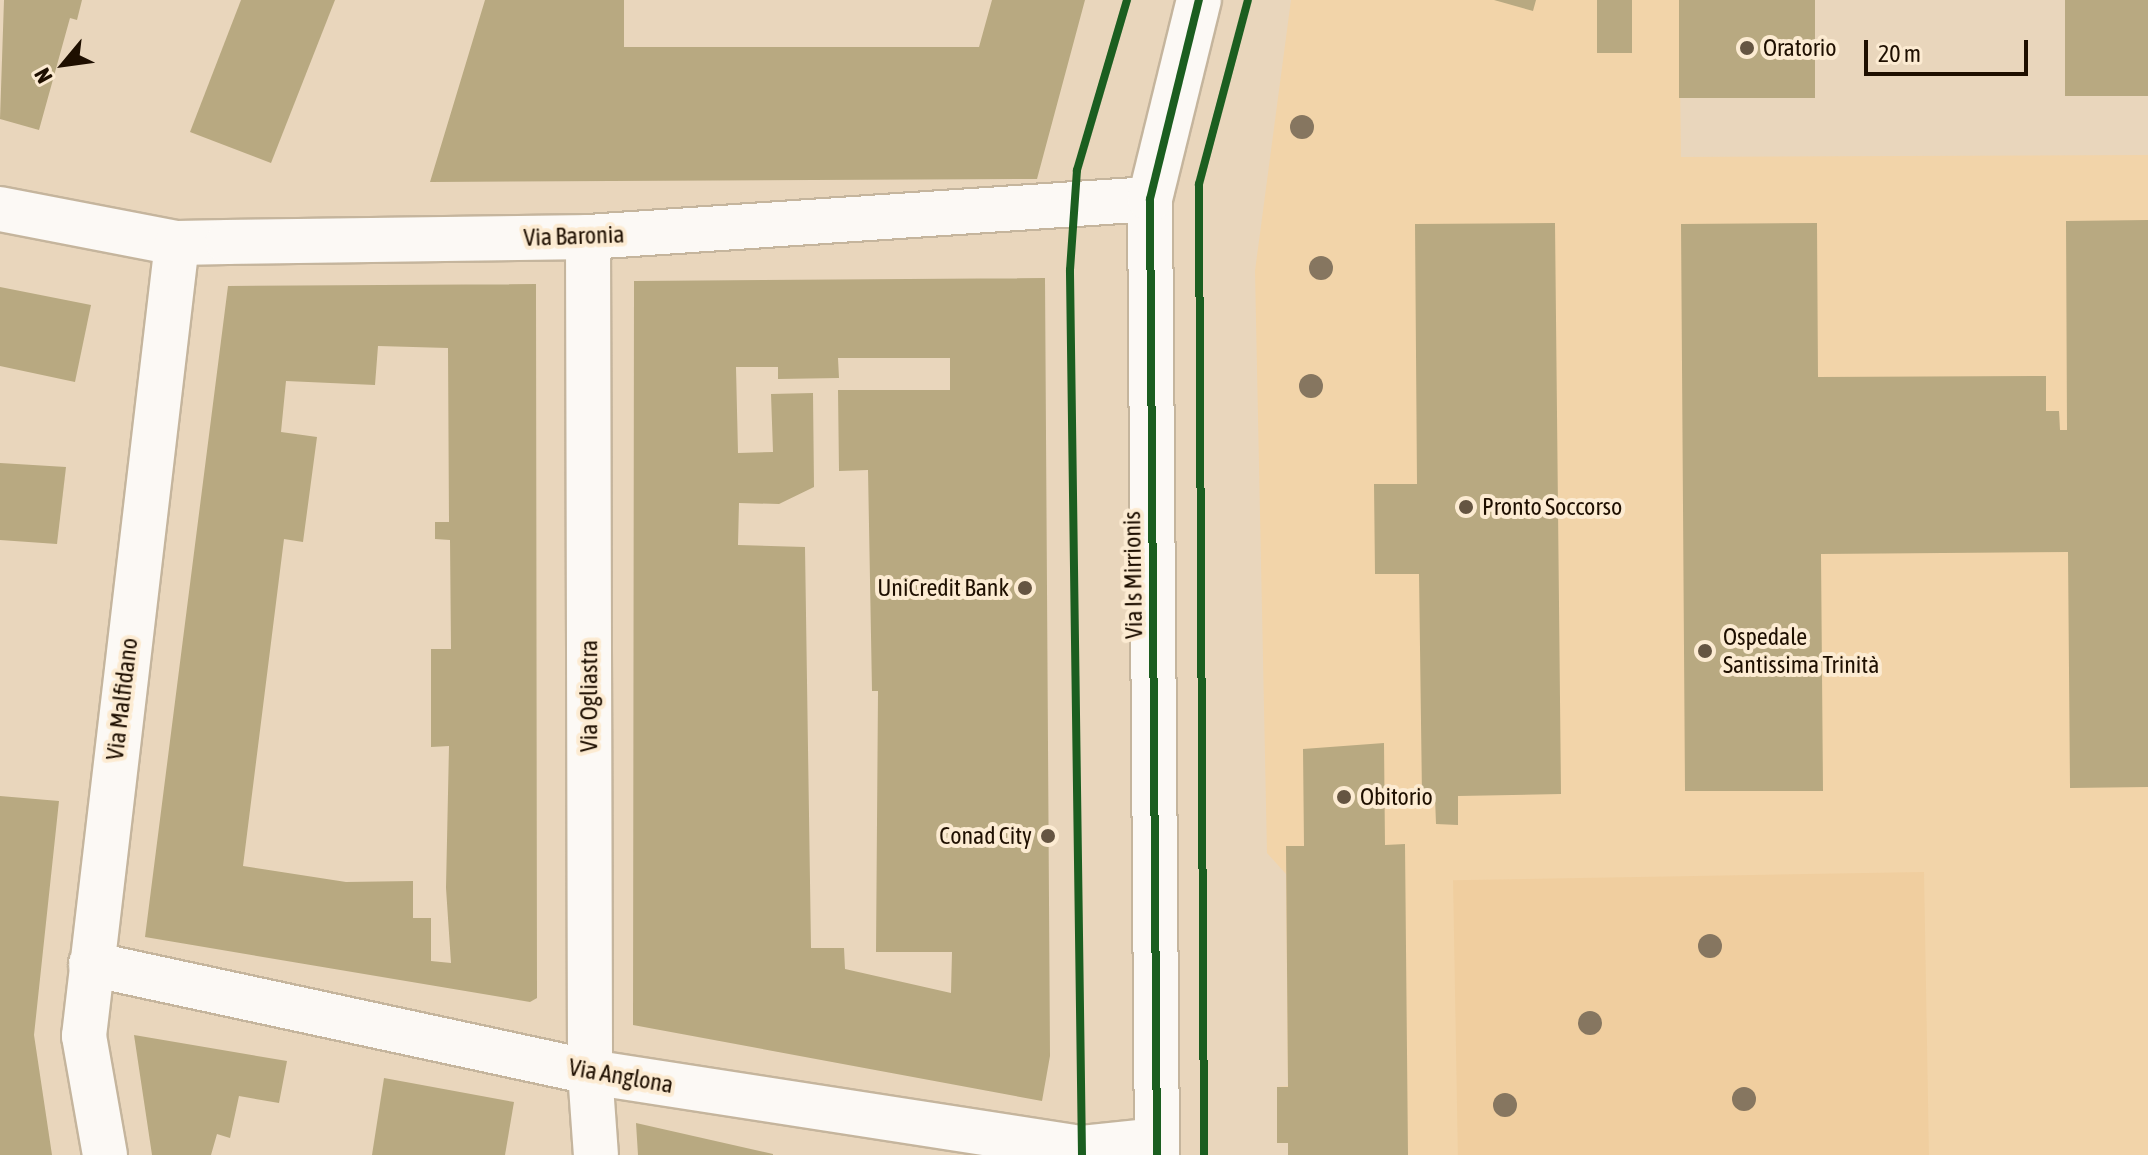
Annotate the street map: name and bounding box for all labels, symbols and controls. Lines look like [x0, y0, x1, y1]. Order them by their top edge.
north arrow [24, 24, 104, 104]
scale bar [1868, 24, 2032, 74]
place label: Oratorio [1763, 34, 1837, 62]
marker: Oratorio [1738, 39, 1756, 57]
text: 20 m [1878, 40, 1921, 67]
text: N [28, 64, 58, 88]
street label: Via Baronia [523, 220, 625, 252]
place label: Pronto Soccorso [1482, 493, 1622, 521]
marker: Pronto Soccorso [1457, 498, 1475, 516]
street label: Via Is Mirrionis [1117, 511, 1149, 639]
place label: UniCredit Bank [877, 574, 1009, 602]
marker: UniCredit Bank [1016, 579, 1034, 597]
place label: Ospedale Santissima Trinità [1723, 623, 1879, 679]
street label: Via Malfidano [100, 636, 144, 762]
street label: Via Ogliastra [575, 640, 603, 752]
marker: Ospedale Santissima Trinità [1694, 640, 1716, 662]
place label: Obitorio [1360, 783, 1433, 811]
marker: Obitorio [1335, 788, 1353, 806]
place label: Conad City [939, 822, 1032, 850]
marker: Conad City [1039, 827, 1057, 845]
street label: Via Anglona [566, 1053, 676, 1099]

